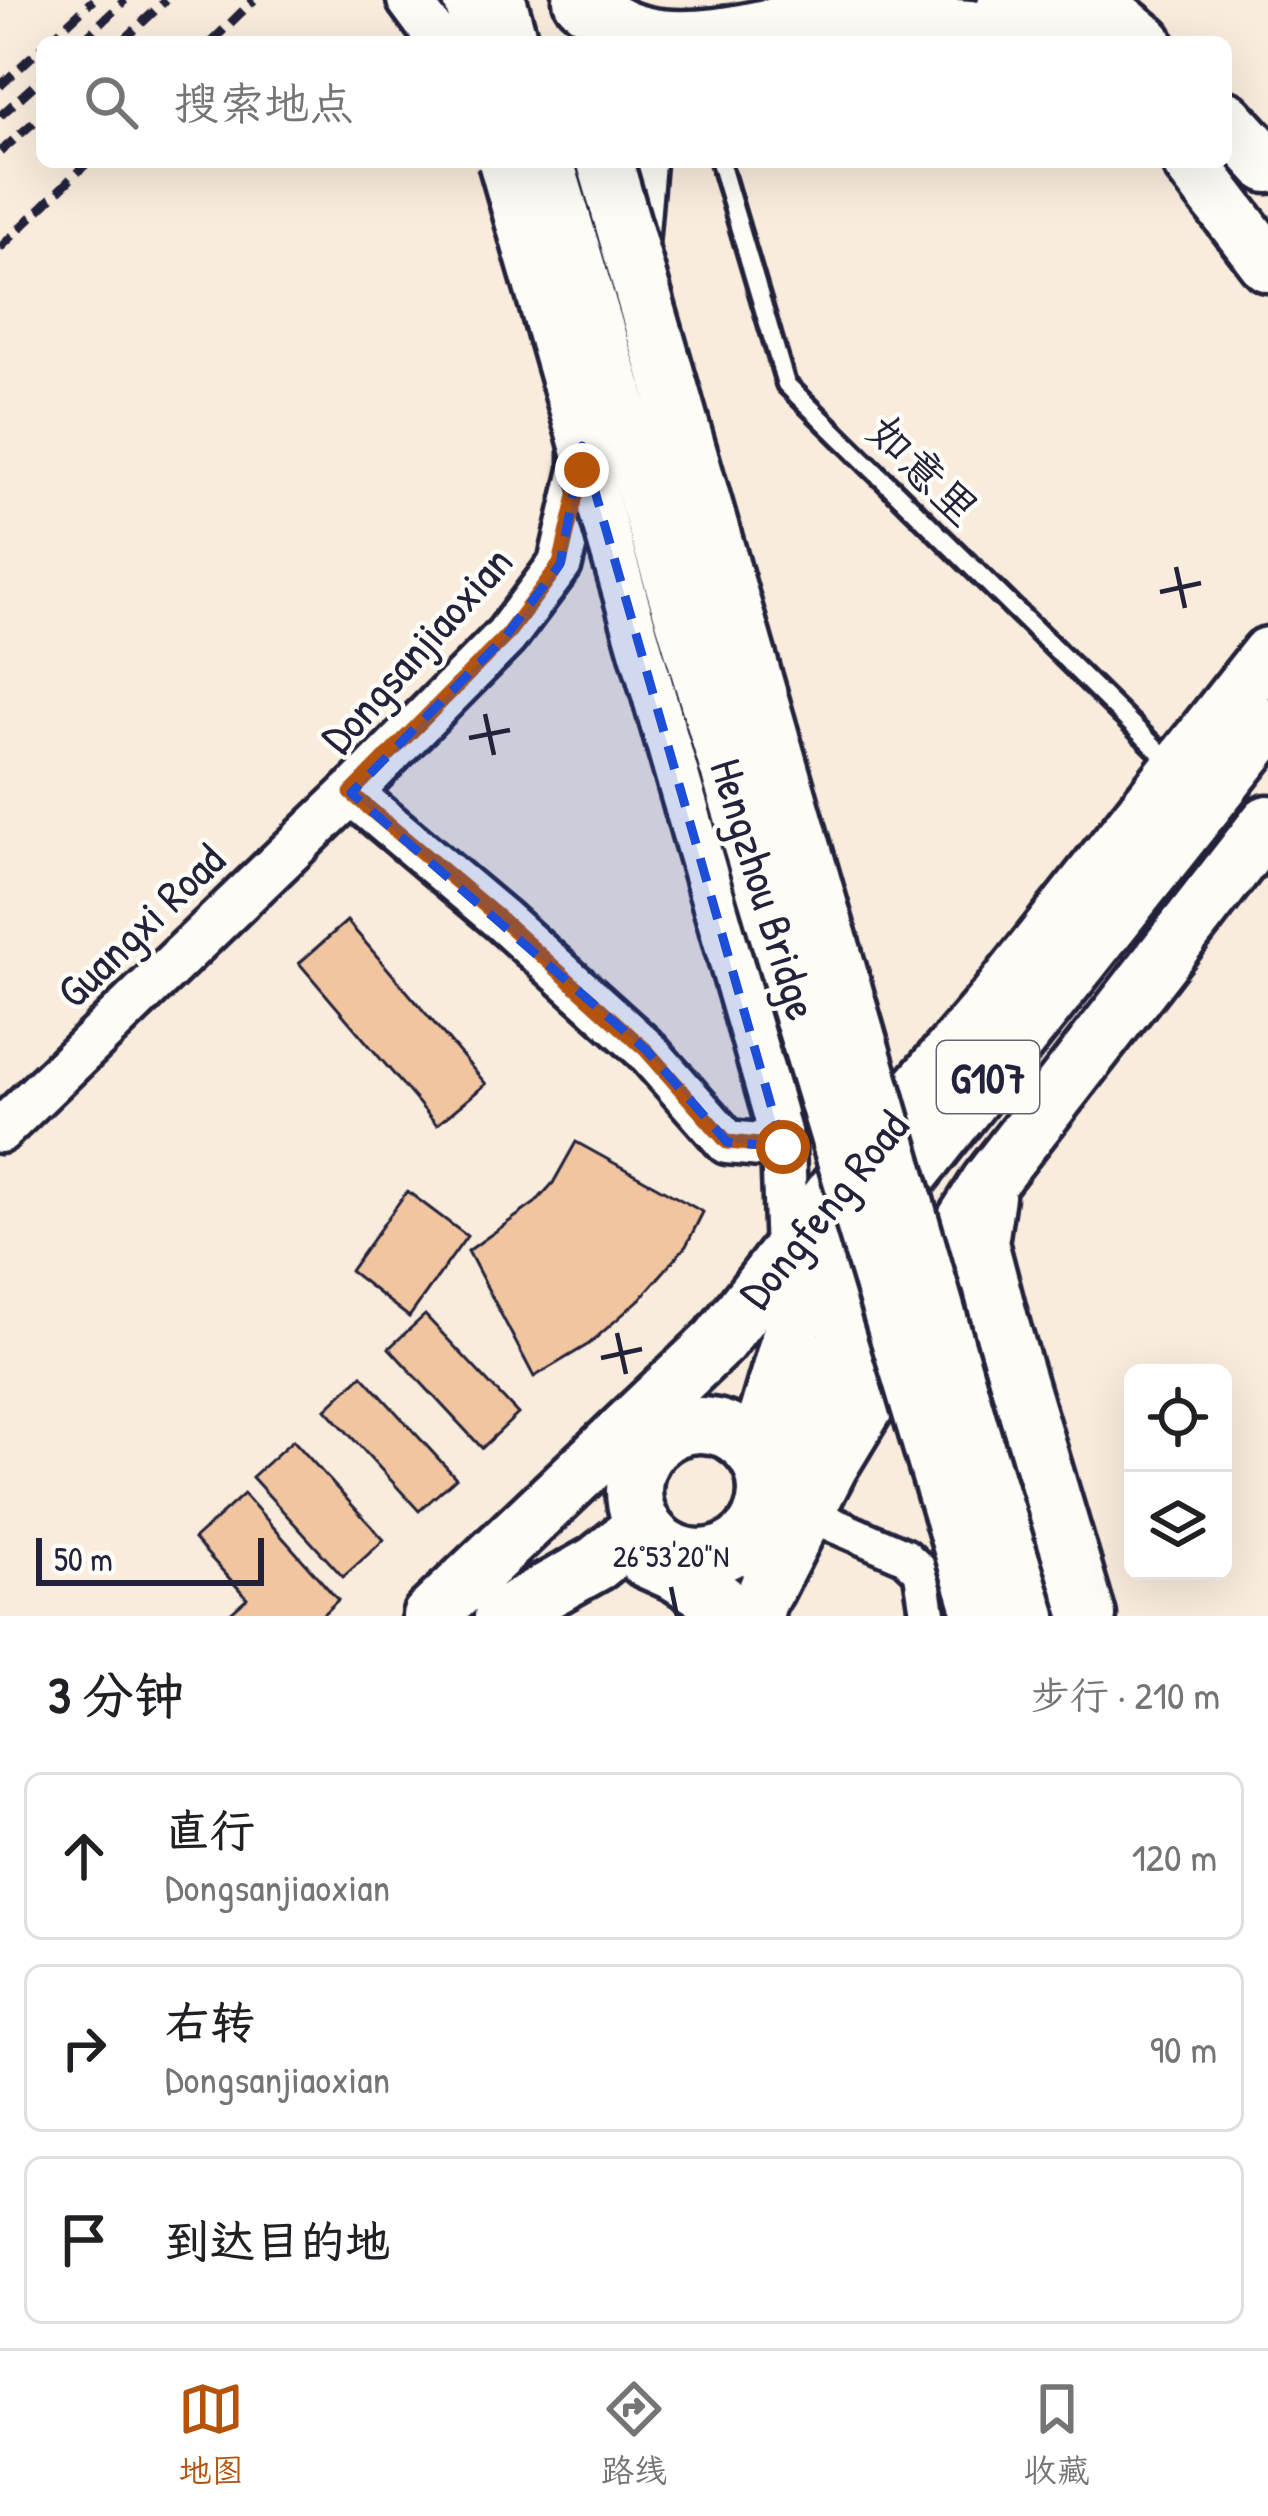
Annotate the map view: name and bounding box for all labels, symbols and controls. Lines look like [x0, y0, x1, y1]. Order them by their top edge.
search box [36, 36, 1232, 168]
icon: search [78, 69, 144, 135]
text: 搜索地点 [174, 72, 354, 133]
street label: 如意里 [855, 401, 993, 539]
route end [555, 443, 609, 497]
street label: Dongsanjiaoxian [306, 532, 526, 766]
street label: Hengzhou Bridge [696, 751, 834, 1027]
street label: Guangxi Road [43, 829, 237, 1021]
road number: G107 [937, 1041, 1039, 1113]
street label: Dongfeng Road [724, 1097, 922, 1321]
route start [756, 1120, 810, 1174]
map controls [1124, 1364, 1232, 1580]
button: locate [1124, 1364, 1232, 1472]
button: layers [1124, 1472, 1232, 1580]
scale bar [36, 1532, 264, 1585]
text: 26°53'20"N [613, 1536, 729, 1576]
text: 50 m [54, 1537, 113, 1581]
text: 3 分钟 [48, 1660, 185, 1729]
text: 步行 · 210 m [1031, 1668, 1220, 1721]
text: 直行 [165, 1799, 255, 1860]
icon: ahead [51, 1823, 117, 1889]
text: 120 m [1132, 1830, 1217, 1883]
text: Dongsanjiaoxian [165, 1860, 390, 1913]
text: 右转 [165, 1991, 255, 2052]
icon: right [51, 2015, 117, 2081]
text: 90 m [1150, 2022, 1217, 2075]
text: Dongsanjiaoxian [165, 2052, 390, 2105]
icon: arrive [51, 2207, 117, 2273]
text: 到达目的地 [165, 2210, 390, 2271]
tab: 地图 [178, 2376, 244, 2492]
tab: 路线 [601, 2376, 667, 2492]
tab: 收藏 [1024, 2376, 1090, 2492]

